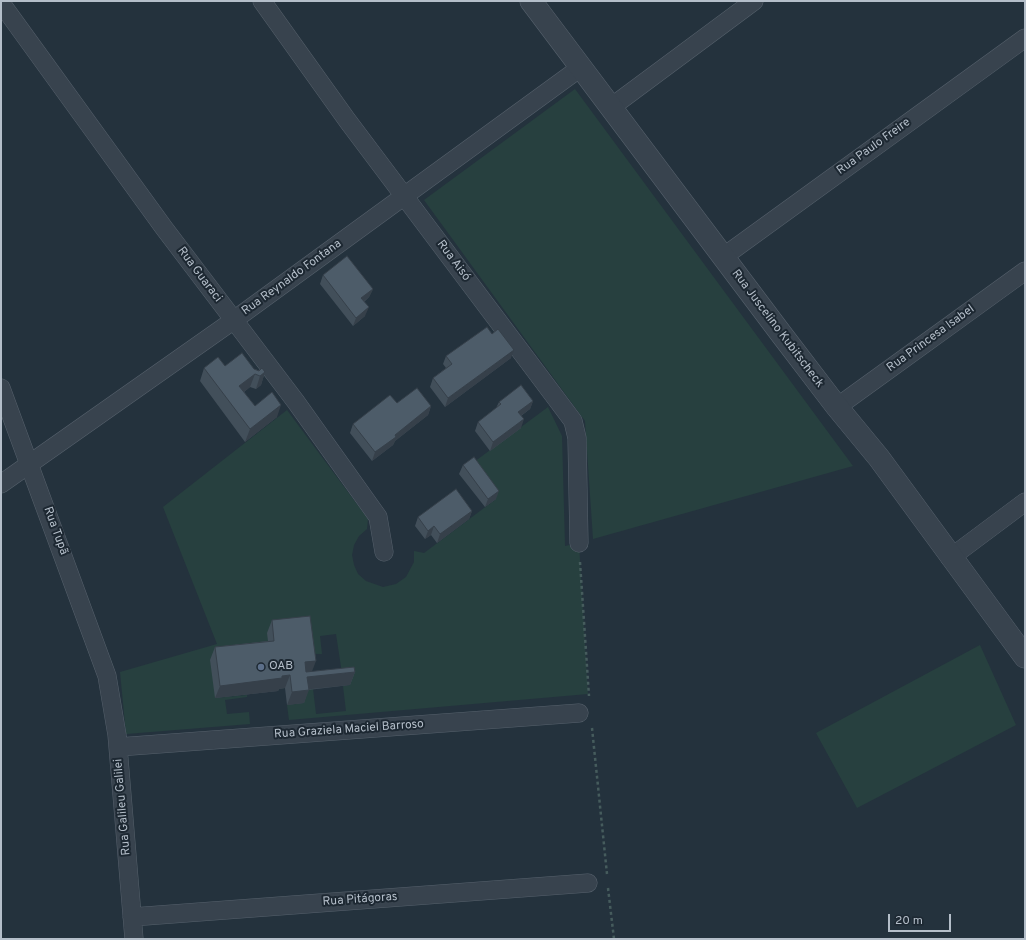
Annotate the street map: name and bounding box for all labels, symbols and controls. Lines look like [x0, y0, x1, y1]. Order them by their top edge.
street label: Rua Paulo Freire [834, 116, 914, 178]
street label: Rua Reynaldo Fontana [239, 237, 345, 319]
street label: Rua Aisó [433, 238, 473, 284]
street label: Rua Guaraci [174, 245, 224, 305]
street label: Rua Juscelino Kubitscheck [728, 267, 826, 391]
street label: Rua Princesa Isabel [884, 302, 978, 376]
street label: Rua Tupã [40, 505, 70, 557]
place label: OAB [269, 660, 293, 674]
marker: OAB [256, 662, 266, 672]
street label: Rua Graziela Maciel Barroso [274, 718, 424, 742]
street label: Rua Galileu Galilei [112, 758, 134, 856]
street label: Rua Pitágoras [322, 890, 398, 910]
scale bar [890, 906, 953, 932]
text: 20 m [895, 913, 923, 929]

